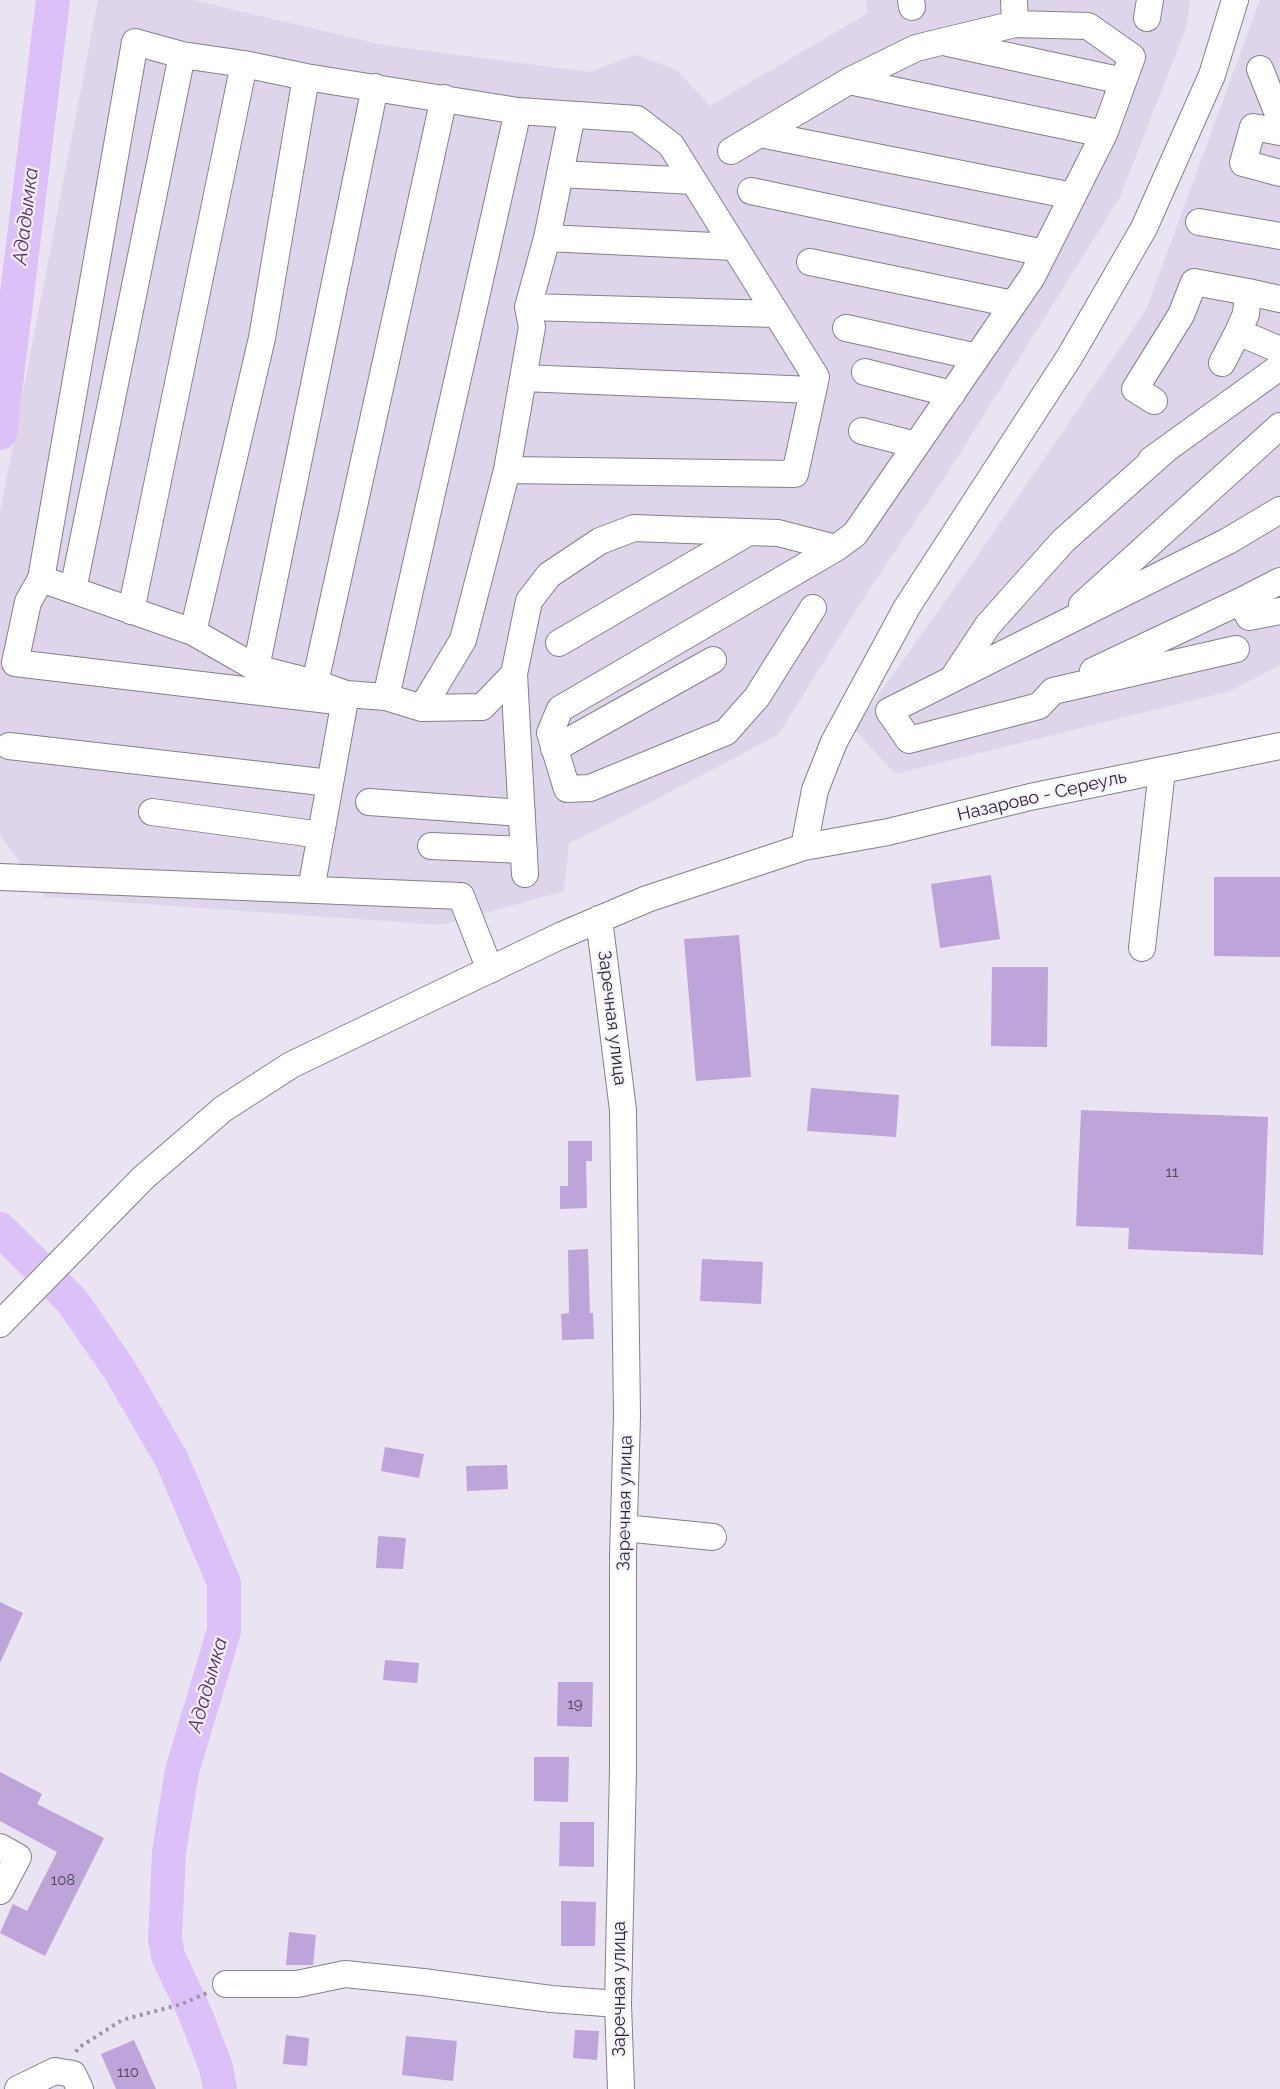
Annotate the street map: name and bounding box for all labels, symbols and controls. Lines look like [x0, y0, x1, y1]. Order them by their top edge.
water label: Ададымка [8, 166, 44, 266]
street label: Назарово - Сереуль [955, 766, 1129, 826]
street label: Заречная улица [593, 949, 631, 1087]
house number: 11 [1166, 1163, 1178, 1181]
street label: Заречная улица [613, 1435, 637, 1571]
water label: Ададымка [183, 1635, 233, 1735]
house number: 19 [567, 1695, 583, 1713]
house number: 108 [51, 1871, 75, 1889]
street label: Заречная улица [609, 1921, 631, 2057]
house number: 110 [117, 2063, 139, 2081]

